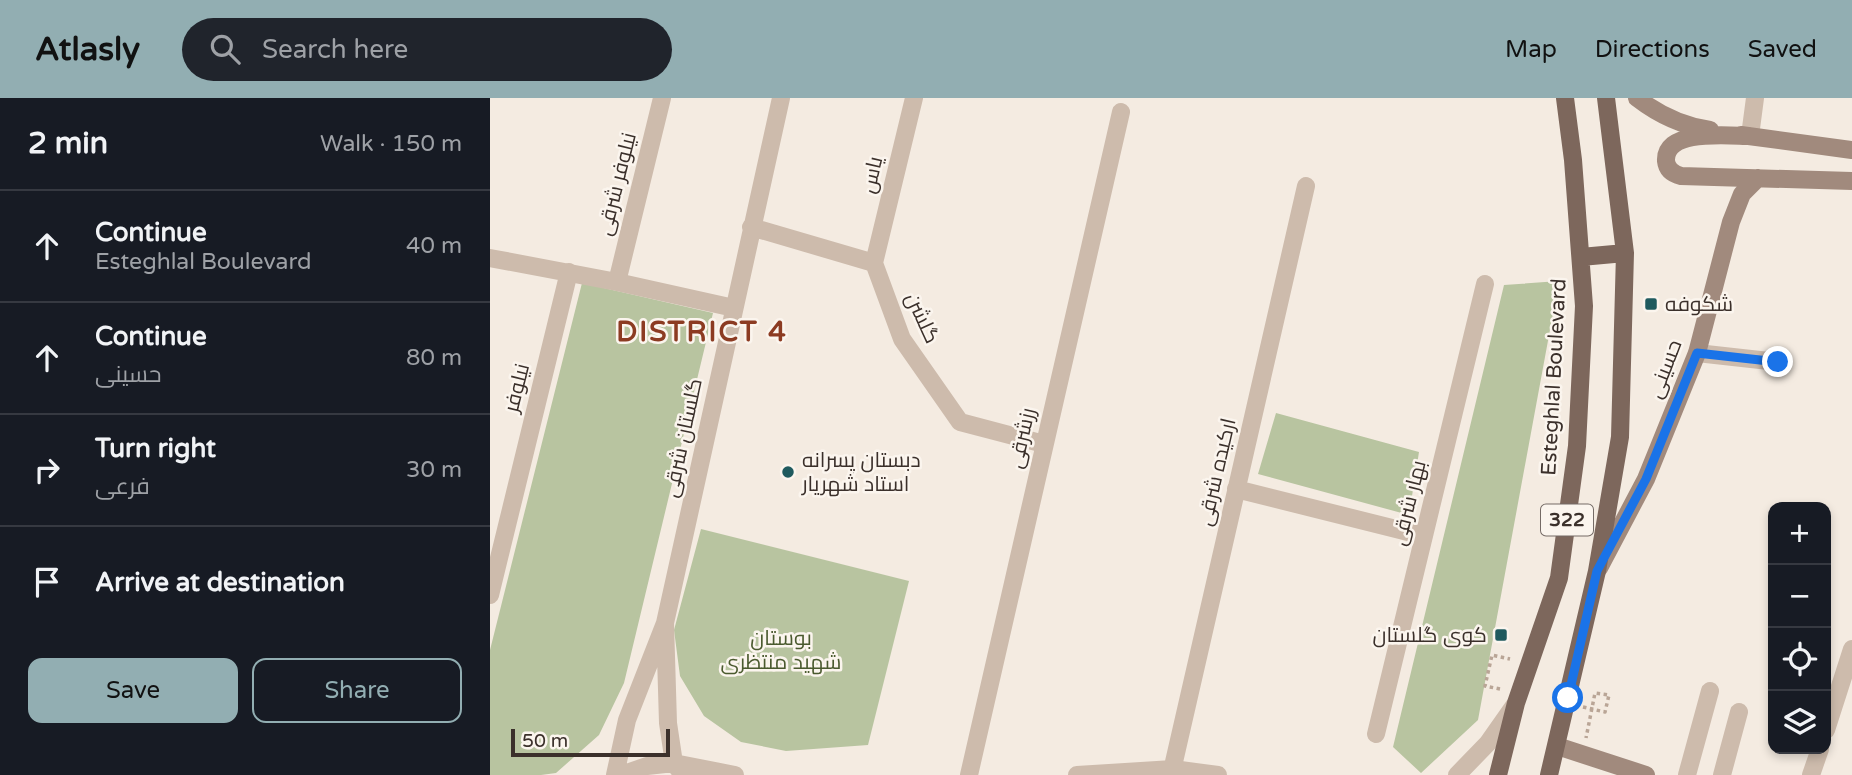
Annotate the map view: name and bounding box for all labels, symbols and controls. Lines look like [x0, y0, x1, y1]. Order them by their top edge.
search box [182, 18, 672, 81]
text: Atlasly [35, 30, 140, 69]
icon: search [206, 30, 244, 68]
text: Search here [262, 34, 408, 65]
text: Map [1505, 35, 1557, 64]
text: Directions [1595, 35, 1710, 64]
text: Saved [1748, 35, 1817, 64]
text: 2 min [28, 125, 108, 162]
text: Walk · 150 m [320, 130, 462, 158]
street label: نیلوفر شرقی [592, 130, 642, 238]
street label: یاس [856, 154, 888, 196]
text: Continue [95, 217, 207, 248]
icon: ahead [28, 227, 66, 265]
text: 40 m [406, 232, 462, 260]
text: Esteghlal Boulevard [95, 248, 311, 276]
street label: Esteghlal Boulevard [1536, 278, 1572, 476]
street label: گلشن [899, 289, 945, 347]
place label: شکوفه [1665, 292, 1733, 317]
marker: شکوفه [1643, 296, 1659, 312]
district label: DISTRICT 4 [616, 315, 788, 349]
text: Continue [95, 321, 207, 352]
street label: حسینی [1642, 336, 1688, 402]
icon: ahead [28, 339, 66, 377]
text: 80 m [406, 344, 462, 372]
route end [1762, 346, 1793, 377]
text: حسینی [95, 361, 161, 389]
street label: نیلوفر [499, 361, 535, 416]
street label: گلستان شرقی [658, 376, 708, 500]
street label: رزشرقی [1003, 405, 1041, 471]
street label: ارکیده شرقی [1192, 416, 1242, 528]
text: Turn right [95, 433, 216, 464]
place label: دبستان پسرانه استاد شهريار [801, 448, 921, 497]
icon: right [28, 451, 66, 489]
text: 30 m [406, 456, 462, 484]
street label: بهار شرقی [1386, 458, 1432, 548]
marker: دبستان پسرانه استاد شهريار [780, 464, 796, 480]
text: فرعی [95, 473, 150, 501]
map controls [1768, 502, 1831, 754]
button: + [1768, 502, 1831, 565]
road number: 322 [1541, 504, 1593, 536]
icon: arrive [28, 563, 66, 601]
button: − [1768, 565, 1831, 628]
text: Arrive at destination [95, 567, 345, 598]
place label: کوی گلستان [1372, 623, 1487, 648]
park label: بوستان شهید منتظری [721, 626, 841, 675]
marker: کوی گلستان [1493, 627, 1509, 643]
button: locate [1768, 628, 1831, 691]
button: Save [28, 658, 238, 723]
button: Share [252, 658, 462, 723]
route start [1552, 682, 1583, 713]
button: layers [1768, 691, 1831, 754]
scale bar [511, 726, 670, 758]
text: 50 m [522, 730, 568, 752]

